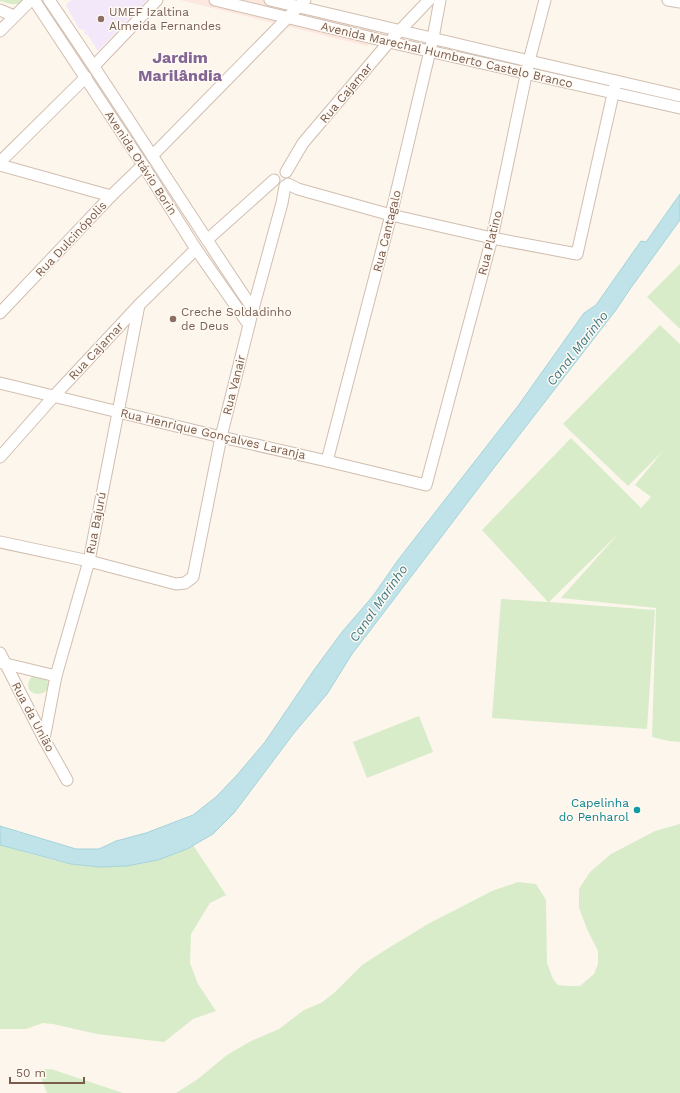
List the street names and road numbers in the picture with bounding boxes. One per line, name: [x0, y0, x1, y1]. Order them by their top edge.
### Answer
street label: Avenida Marechal Humberto Castelo Branco: [320, 19, 574, 91]
street label: Rua Cajamar: [317, 60, 375, 126]
street label: Avenida Otávio Borin: [102, 108, 180, 218]
street label: Rua Cantagalo: [370, 189, 404, 273]
street label: Rua Dulcinópolis: [32, 198, 110, 280]
street label: Rua Platino: [475, 209, 505, 277]
street label: Rua Cajamar: [66, 319, 126, 383]
street label: Rua Vanair: [220, 353, 248, 417]
street label: Rua Henrique Gonçalves Laranja: [119, 406, 307, 462]
street label: Rua Bajurú: [83, 491, 109, 555]
street label: Rua da União: [9, 680, 57, 754]

